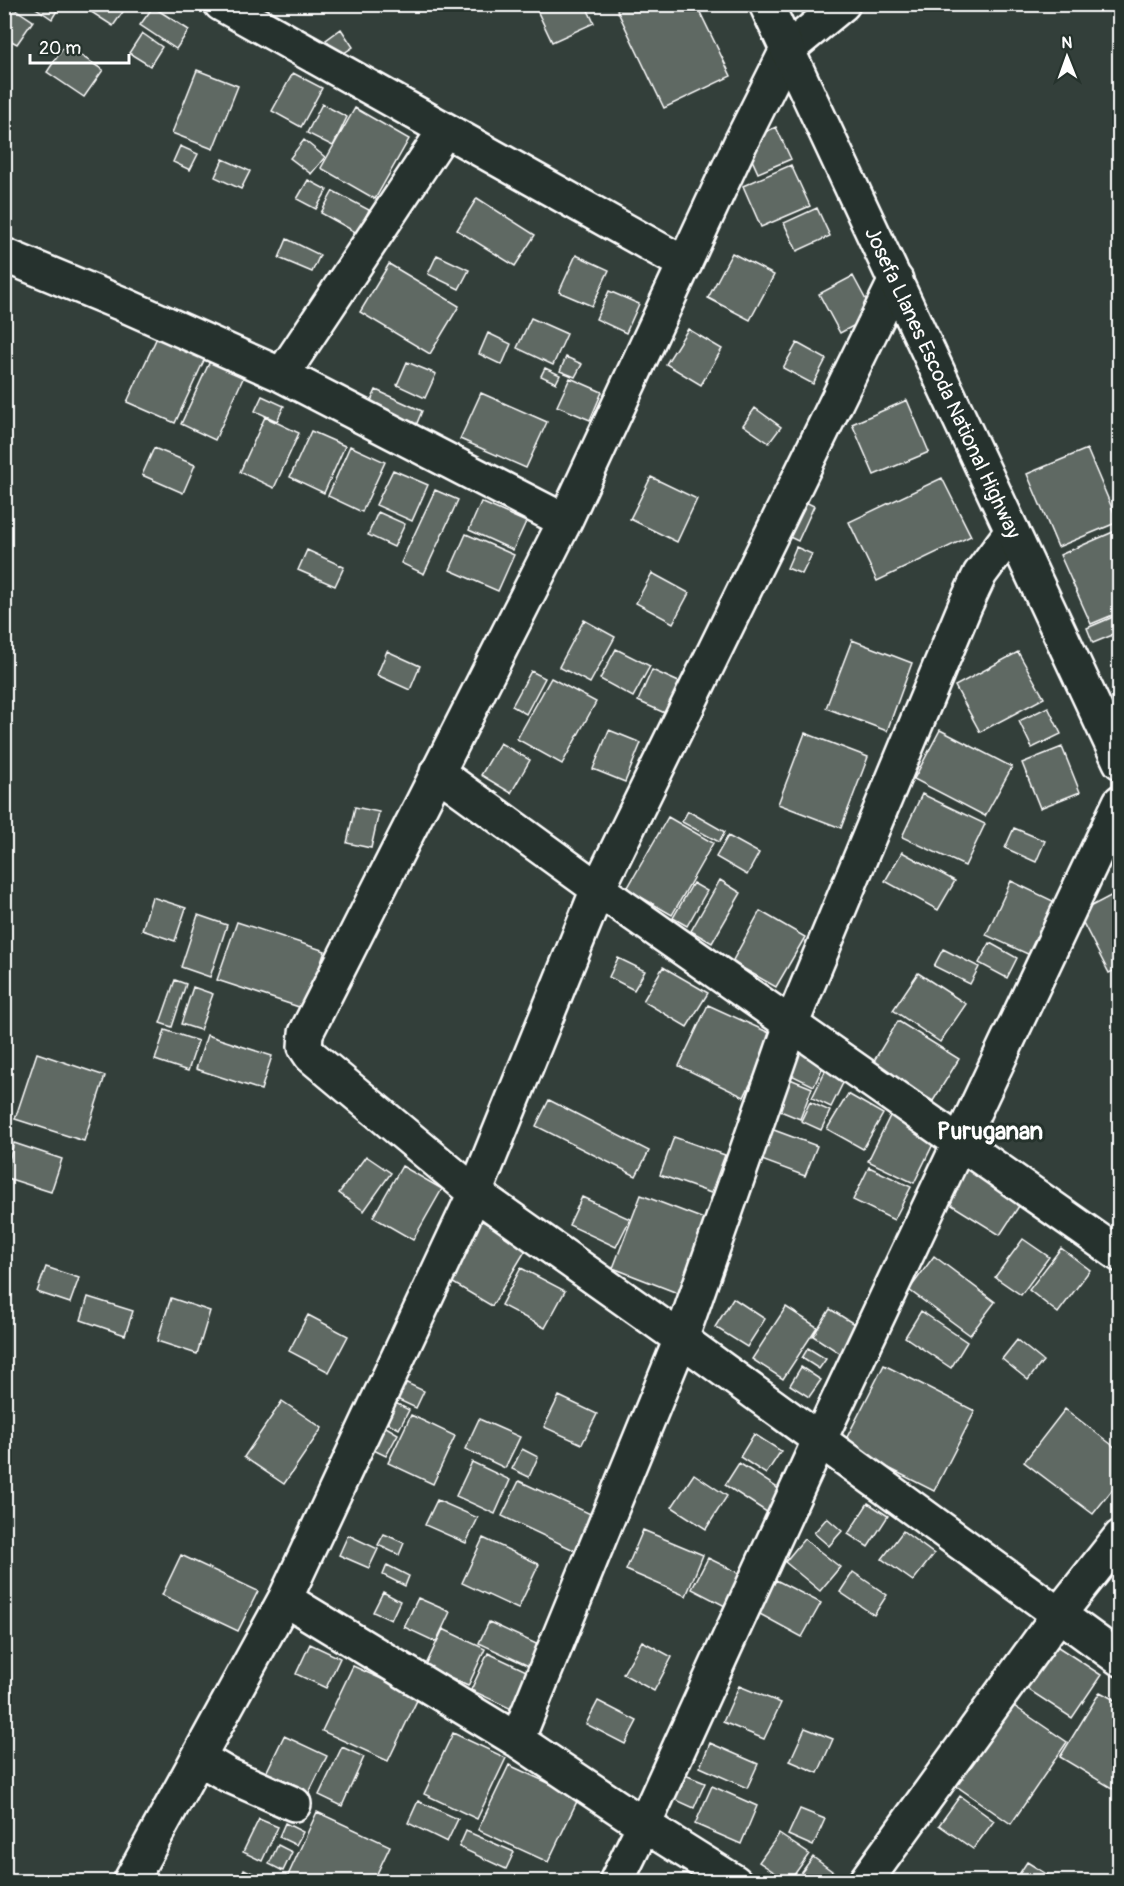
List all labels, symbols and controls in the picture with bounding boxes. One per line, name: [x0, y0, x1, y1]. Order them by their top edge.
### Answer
scale bar: [30, 27, 129, 65]
north arrow: [1037, 27, 1097, 87]
text: N: [1061, 33, 1073, 53]
text: 20 m: [39, 37, 81, 60]
street label: Josefa Llanes Escoda National Highway: [859, 223, 1027, 543]
district label: Puruganan: [937, 1117, 1043, 1146]

